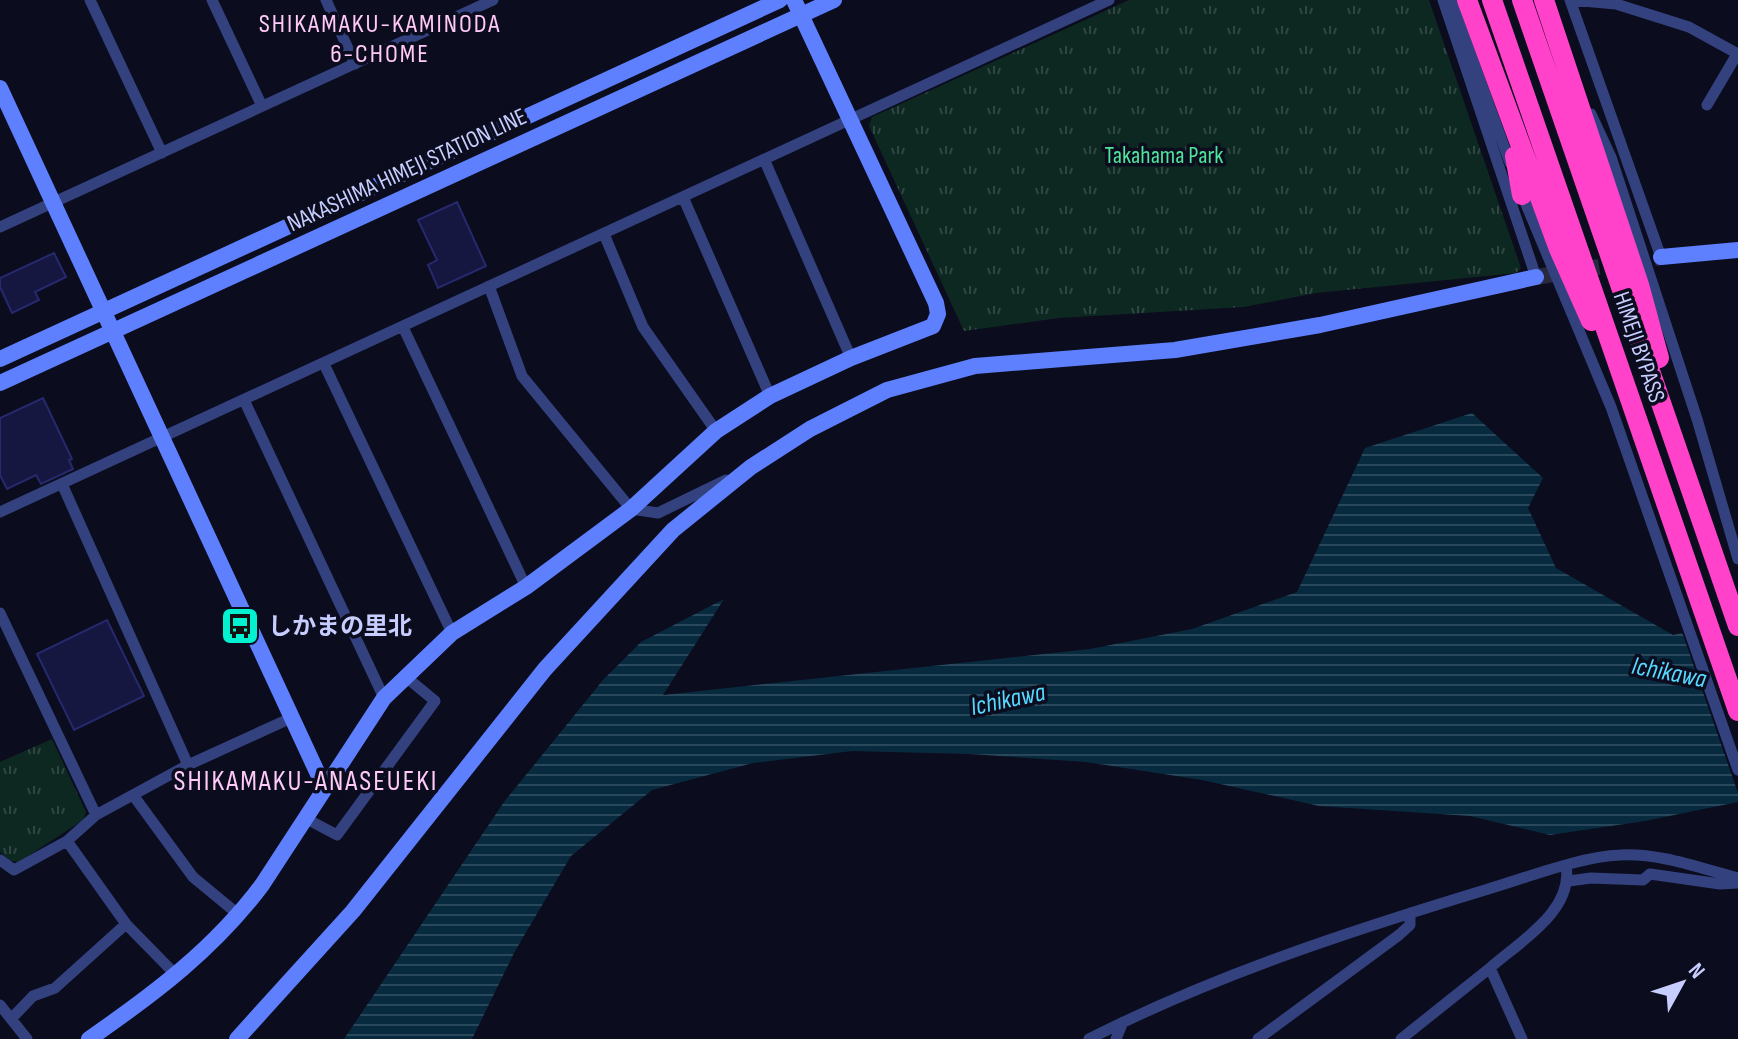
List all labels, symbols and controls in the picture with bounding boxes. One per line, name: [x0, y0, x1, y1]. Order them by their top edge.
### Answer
district label: SHIKAMAKU-KAMINODA 6-CHOME: [259, 9, 501, 70]
street label: NAKASHIMA HIMEJI STATION LINE: [283, 102, 531, 238]
park label: Takahama Park: [1105, 141, 1223, 170]
street label: HIMEJI BYPASS: [1607, 288, 1671, 406]
bus stop icon: しかまの里北: [219, 605, 261, 647]
place label: しかまの里北: [268, 612, 412, 641]
water label: Ichikawa: [1629, 651, 1710, 696]
water label: Ichikawa: [968, 677, 1049, 723]
district label: SHIKAMAKU-ANASEUEKI: [174, 765, 438, 798]
north arrow: [1642, 943, 1722, 1023]
text: N: [1682, 958, 1710, 984]

